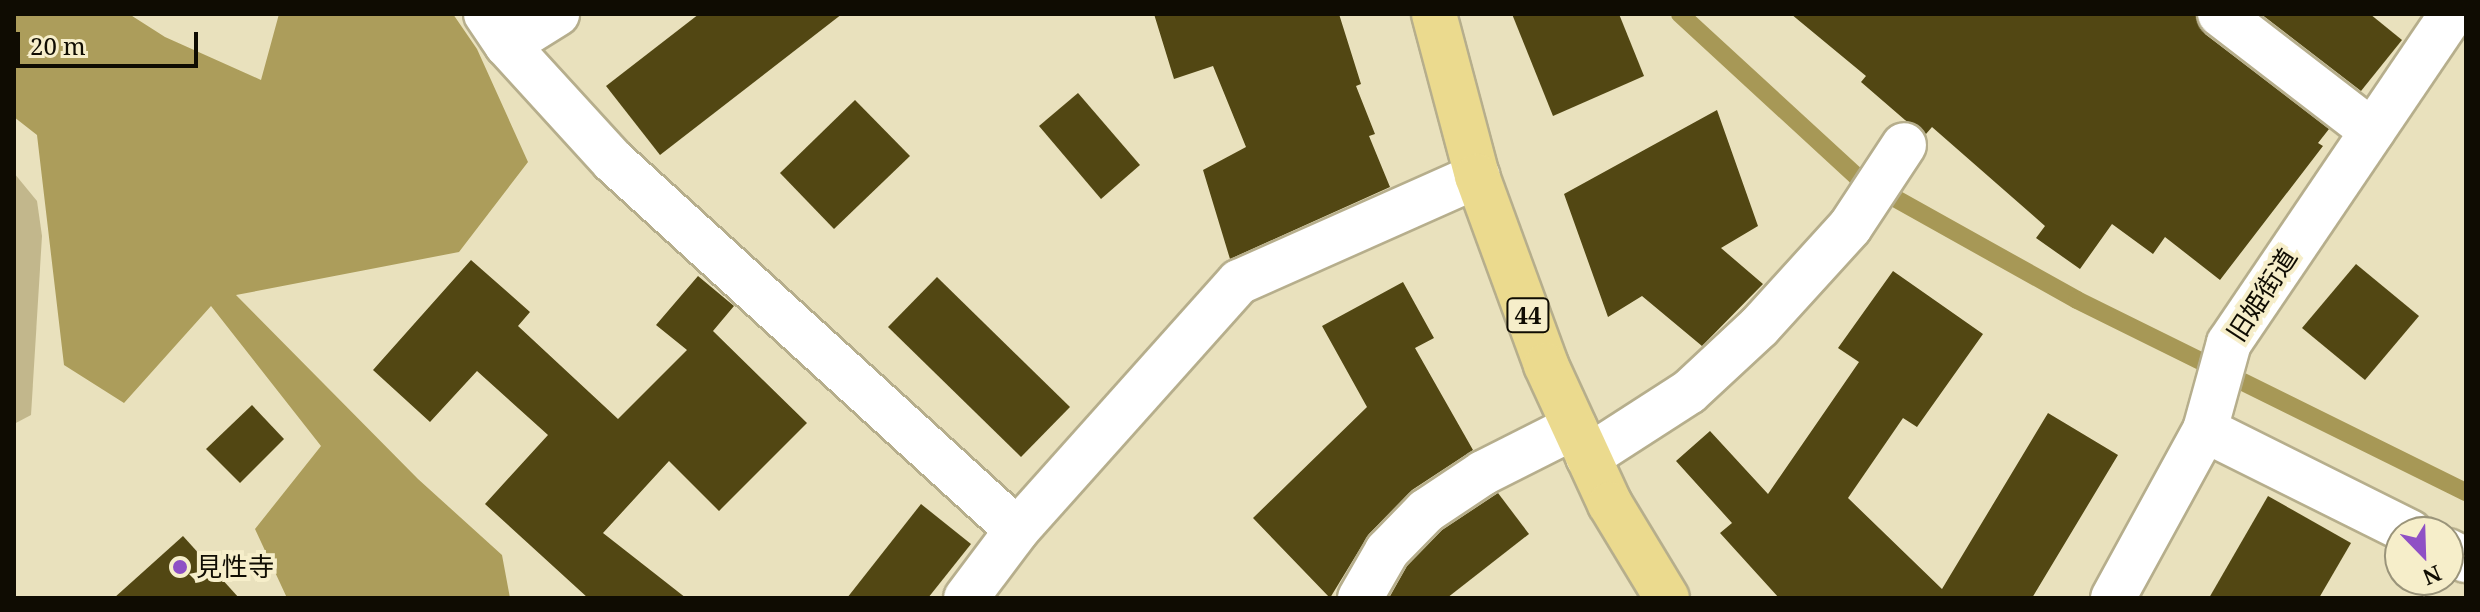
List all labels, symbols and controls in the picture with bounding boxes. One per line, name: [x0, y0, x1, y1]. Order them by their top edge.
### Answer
scale bar: [20, 16, 202, 66]
text: 20 m: [30, 29, 86, 62]
street label: 旧姫街道: [2221, 243, 2303, 347]
road number: 44: [1506, 295, 1550, 335]
north arrow: [2384, 516, 2464, 596]
place label: 見性寺: [196, 551, 274, 583]
marker: 見性寺: [171, 558, 189, 576]
text: N: [2419, 559, 2446, 593]

